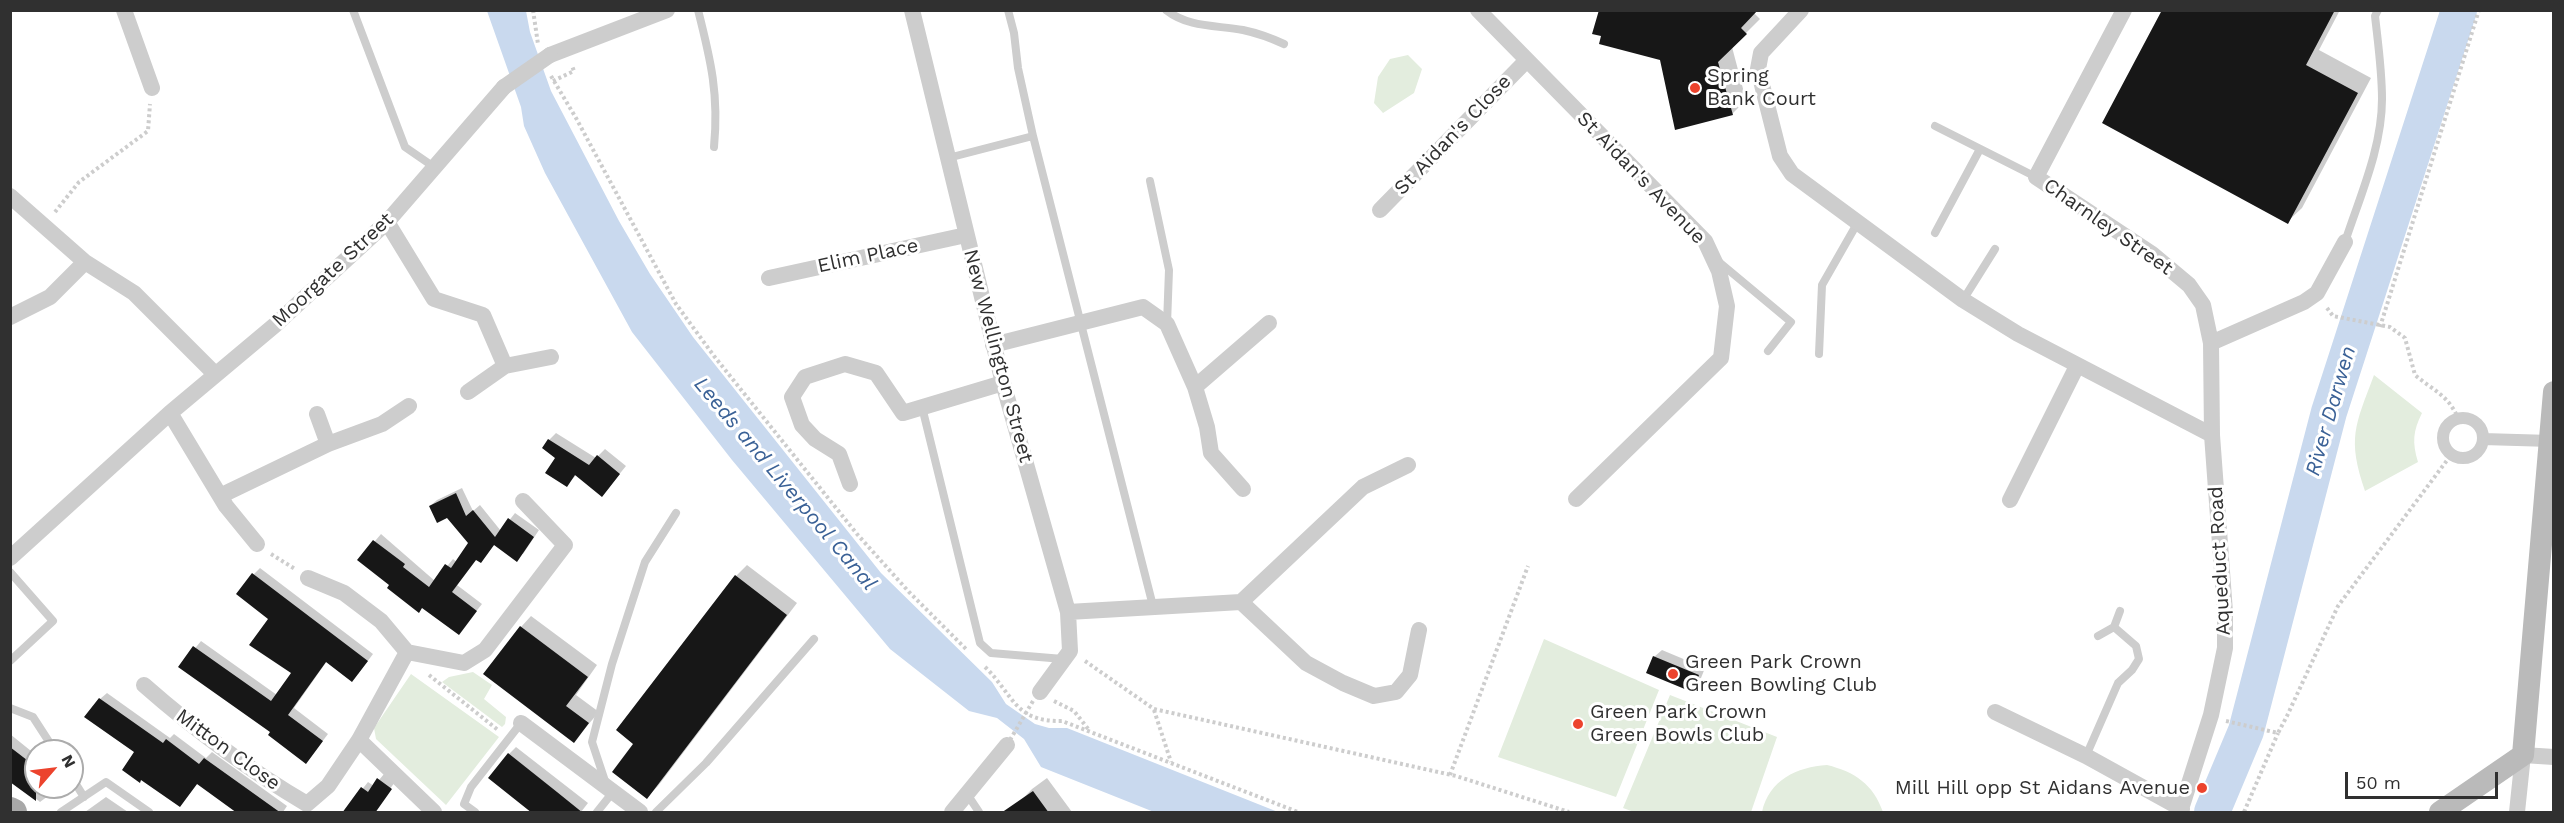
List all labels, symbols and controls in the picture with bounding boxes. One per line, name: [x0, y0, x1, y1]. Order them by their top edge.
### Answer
place label: Spring Bank Court: [1707, 64, 1816, 111]
street label: St Aidan's Close: [1389, 70, 1517, 200]
marker: Spring Bank Court: [1688, 81, 1702, 95]
street label: St Aidan's Avenue: [1572, 107, 1710, 249]
street label: Charnley Street: [2039, 173, 2177, 281]
street label: Moorgate Street: [267, 208, 399, 332]
street label: Elim Place: [815, 234, 921, 278]
street label: New Wellington Street: [958, 247, 1038, 465]
water label: River Darwen: [2300, 343, 2362, 479]
water label: Leeds and Liverpool Canal: [688, 372, 882, 596]
street label: Aqueduct Road: [2204, 486, 2236, 636]
place label: Green Park Crown Green Bowling Club: [1685, 650, 1877, 697]
marker: Green Park Crown Green Bowling Club: [1666, 667, 1680, 681]
place label: Green Park Crown Green Bowls Club: [1590, 700, 1767, 747]
street label: Mitton Close: [171, 704, 285, 796]
marker: Green Park Crown Green Bowls Club: [1571, 717, 1585, 731]
north arrow: [24, 739, 84, 799]
text: N: [57, 752, 80, 771]
scale bar: [2348, 760, 2501, 798]
text: 50 m: [2356, 772, 2401, 793]
place label: Mill Hill opp St Aidans Avenue: [1895, 776, 2190, 800]
marker: Mill Hill opp St Aidans Avenue: [2195, 781, 2209, 795]

